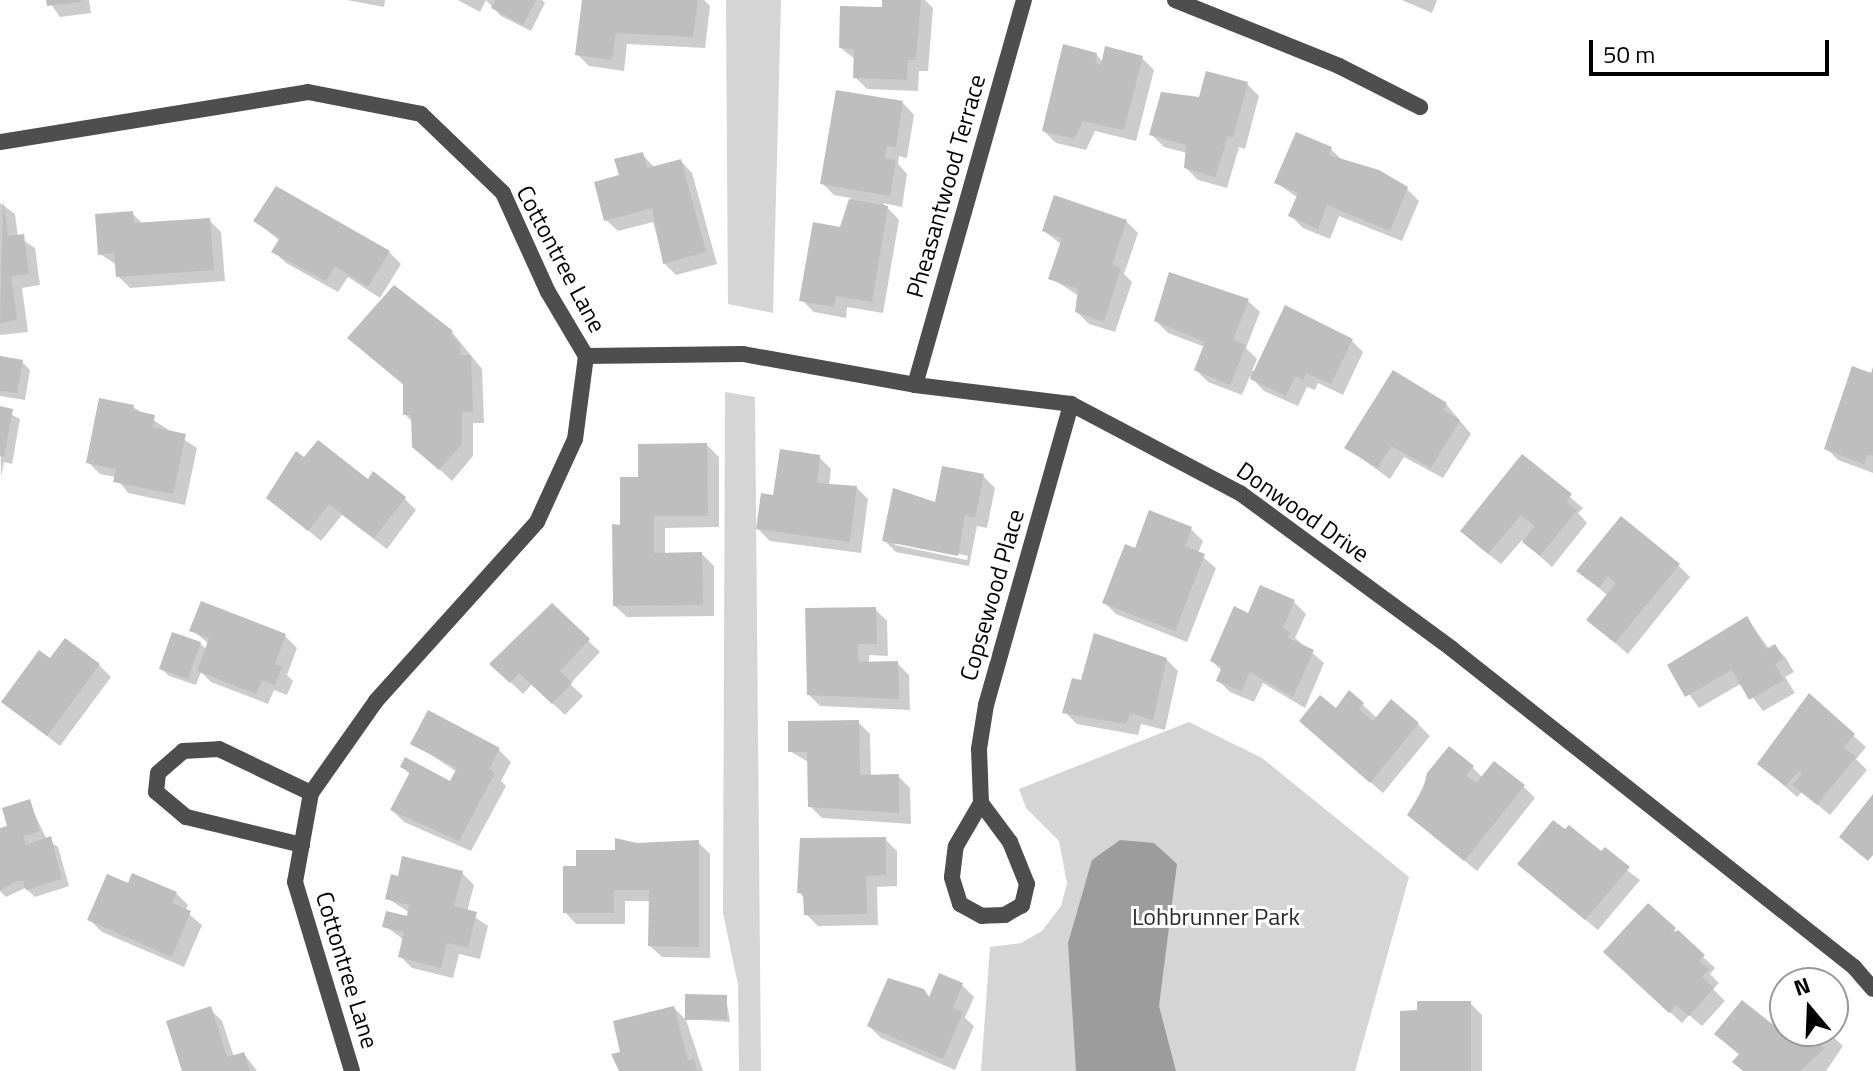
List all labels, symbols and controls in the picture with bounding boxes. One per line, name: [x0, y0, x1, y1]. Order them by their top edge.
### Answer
scale bar: [1593, 24, 1833, 74]
text: 50 m: [1603, 36, 1655, 72]
street label: Pheasantwood Terrace: [900, 71, 992, 301]
street label: Cottontree Lane: [510, 181, 612, 337]
street label: Donwood Drive: [1231, 456, 1375, 568]
street label: Copsewood Place: [954, 506, 1030, 684]
street label: Cottontree Lane: [310, 888, 384, 1052]
park label: Lohbrunner Park: [1132, 903, 1300, 931]
north arrow: [1769, 967, 1849, 1047]
text: N: [1789, 968, 1815, 1005]

